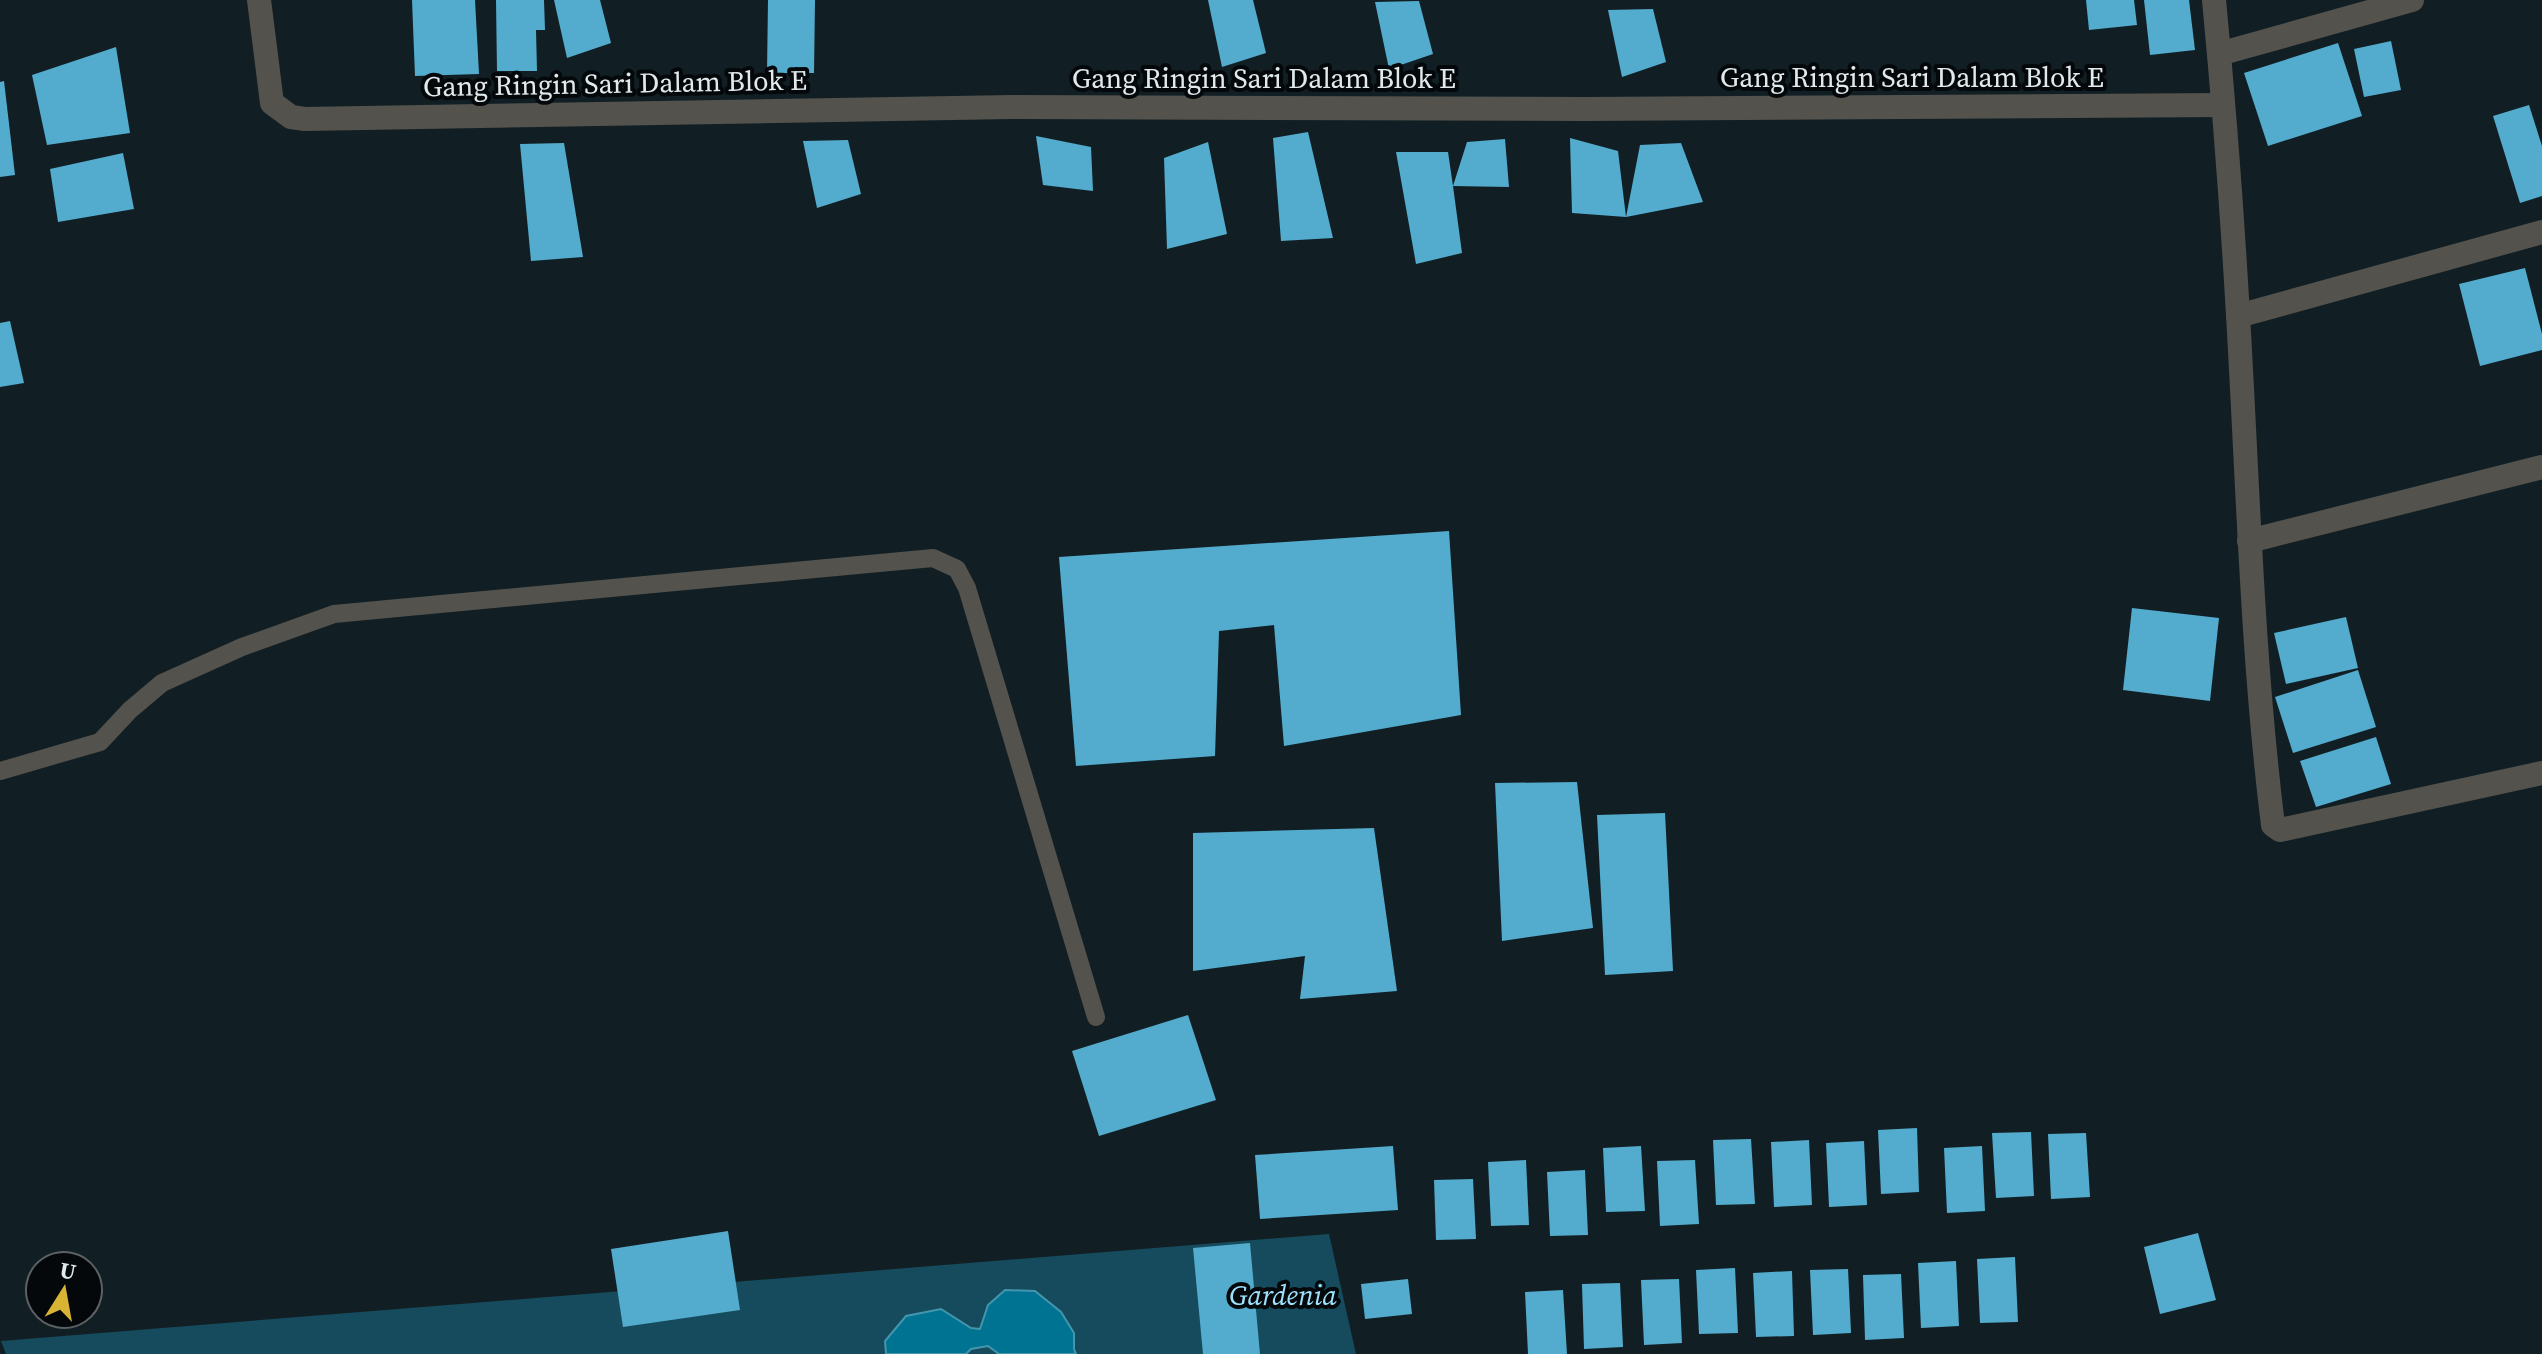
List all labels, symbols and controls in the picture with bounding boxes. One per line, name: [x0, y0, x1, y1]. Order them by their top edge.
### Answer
street label: Gang Ringin Sari Dalam Blok E: [1720, 58, 2104, 96]
street label: Gang Ringin Sari Dalam Blok E: [1072, 59, 1456, 97]
street label: Gang Ringin Sari Dalam Blok E: [423, 61, 807, 105]
north arrow: [24, 1250, 104, 1330]
text: U: [57, 1254, 79, 1287]
park label: Gardenia: [1229, 1276, 1337, 1314]

